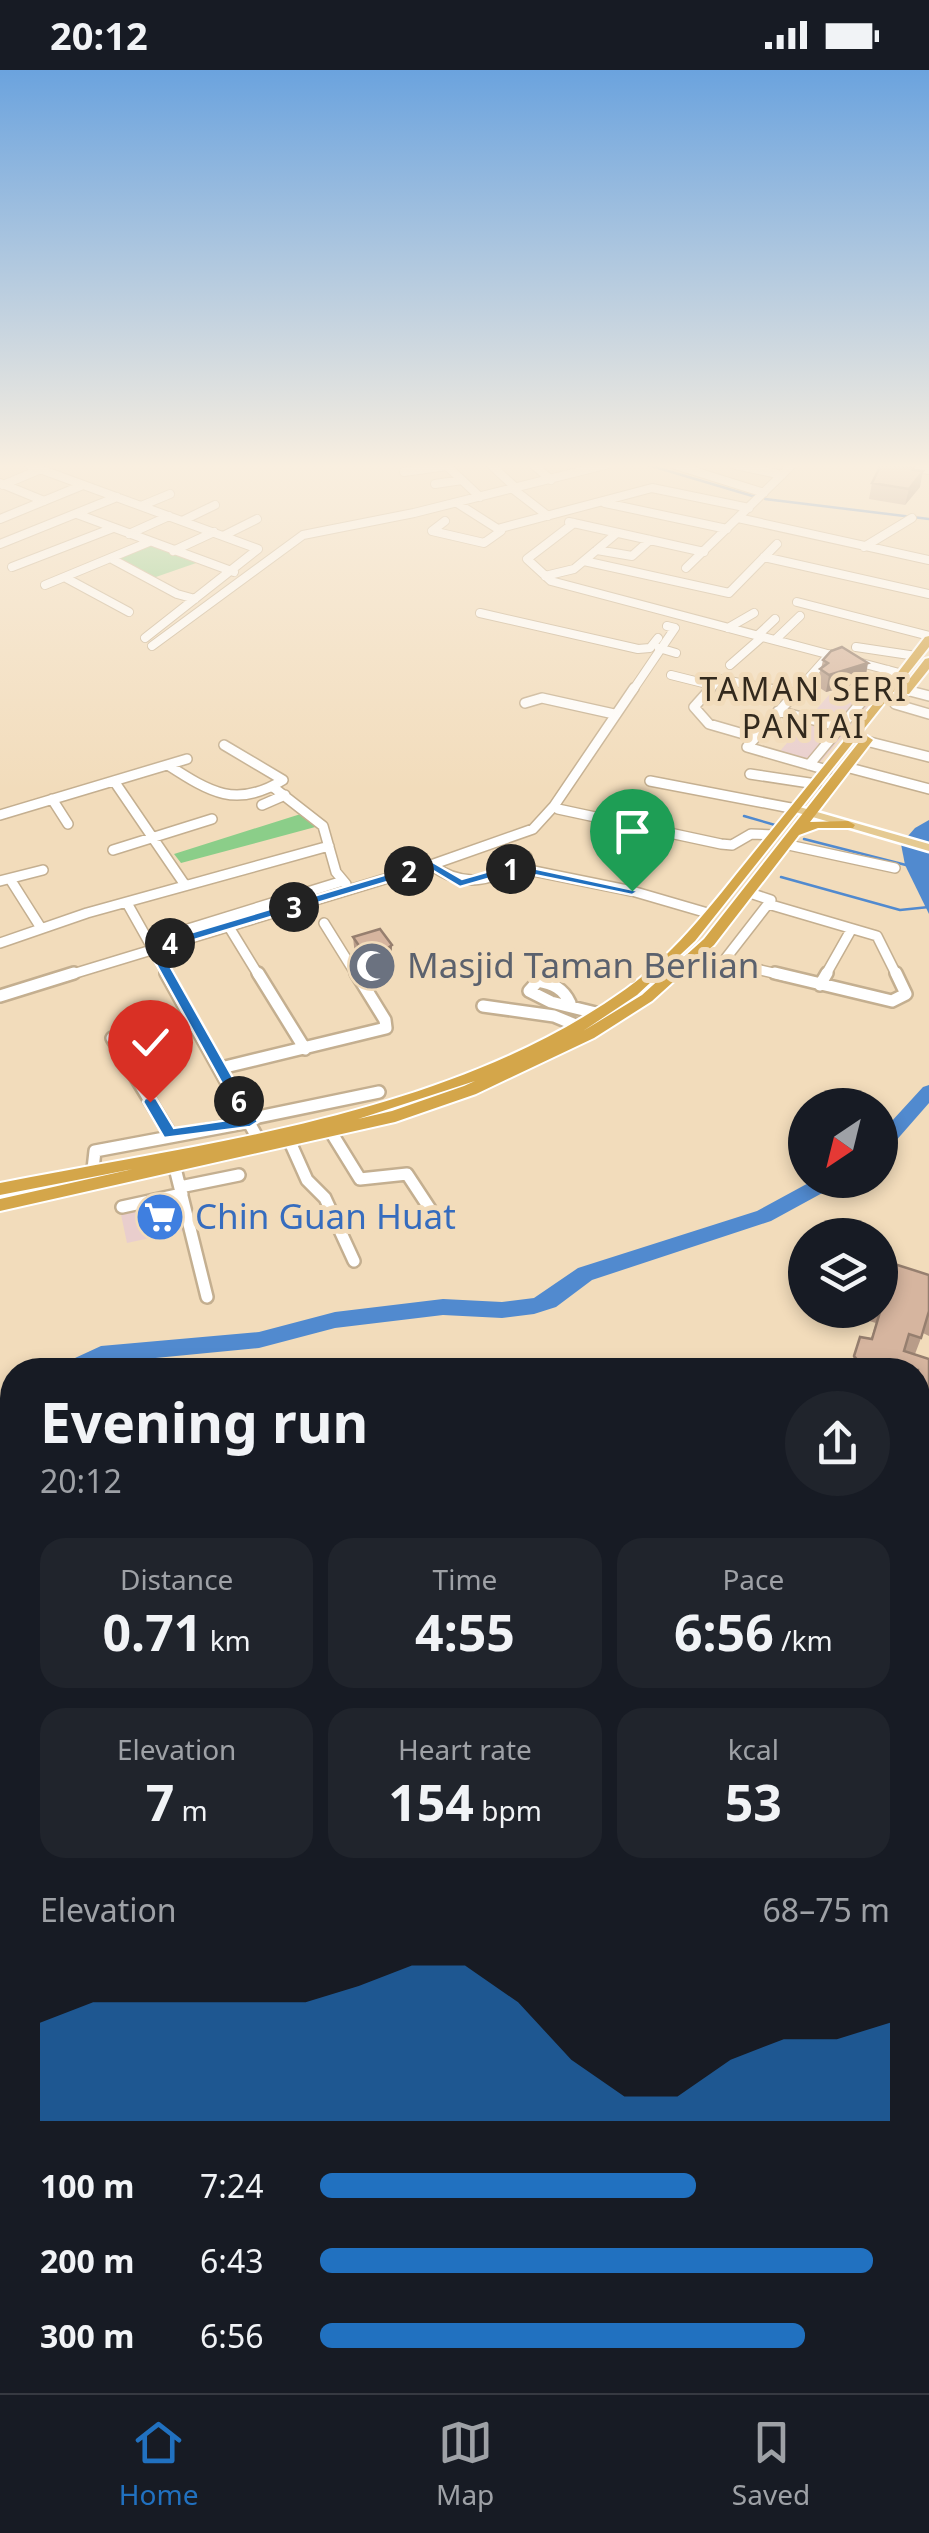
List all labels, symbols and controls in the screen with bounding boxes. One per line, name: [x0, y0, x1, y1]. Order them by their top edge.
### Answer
text: 20:12: [50, 9, 148, 61]
district label: TAMAN SERI PANTAI: [699, 667, 909, 747]
pin: [590, 789, 675, 892]
icon: arrive: [605, 804, 660, 859]
pin: 1: [486, 844, 536, 894]
pin: 2: [384, 846, 434, 896]
text: 1: [503, 850, 519, 888]
text: 2: [401, 852, 417, 890]
pin: 3: [269, 882, 319, 932]
text: 3: [286, 888, 302, 926]
pin: 4: [145, 918, 195, 968]
text: 4: [162, 924, 178, 962]
mosque icon: Masjid Taman Berlian: [346, 940, 398, 992]
place label: Masjid Taman Berlian: [407, 941, 760, 988]
pin: [108, 1000, 193, 1103]
icon: check: [123, 1015, 178, 1070]
pin: 6: [214, 1076, 264, 1126]
text: 6: [231, 1082, 247, 1120]
north arrow: [788, 1088, 898, 1198]
map controls: [788, 1088, 898, 1328]
supermarket icon: Chin Guan Huat: [134, 1191, 186, 1243]
place label: Chin Guan Huat: [195, 1192, 456, 1239]
button: layers: [788, 1218, 898, 1328]
text: Evening run: [40, 1384, 368, 1459]
button: share: [785, 1391, 890, 1496]
text: 20:12: [40, 1459, 122, 1502]
text: Distance: [120, 1560, 233, 1598]
text: Time: [433, 1560, 497, 1598]
text: Pace: [722, 1560, 784, 1598]
text: 0.71: [103, 1598, 202, 1666]
text: 4:55: [415, 1598, 515, 1666]
text: 6:56: [674, 1598, 774, 1666]
text: km: [202, 1621, 251, 1659]
text: /km: [774, 1621, 833, 1659]
text: Elevation: [117, 1730, 236, 1768]
text: Heart rate: [398, 1730, 532, 1768]
text: kcal: [728, 1730, 779, 1768]
text: 7: [146, 1768, 174, 1836]
text: 154: [388, 1768, 474, 1836]
text: 53: [725, 1768, 782, 1836]
text: m: [174, 1791, 208, 1829]
text: bpm: [474, 1791, 542, 1829]
text: Elevation: [40, 1888, 177, 1931]
text: 68–75 m: [763, 1888, 890, 1931]
text: 100 m: [40, 2164, 134, 2207]
text: 7:24: [200, 2164, 264, 2207]
text: 200 m: [40, 2239, 134, 2282]
text: 6:43: [200, 2239, 264, 2282]
text: 300 m: [40, 2314, 134, 2357]
text: 6:56: [200, 2314, 264, 2357]
tab: Home: [119, 2415, 198, 2513]
tab: Map: [436, 2415, 494, 2513]
tab: Saved: [732, 2415, 810, 2513]

